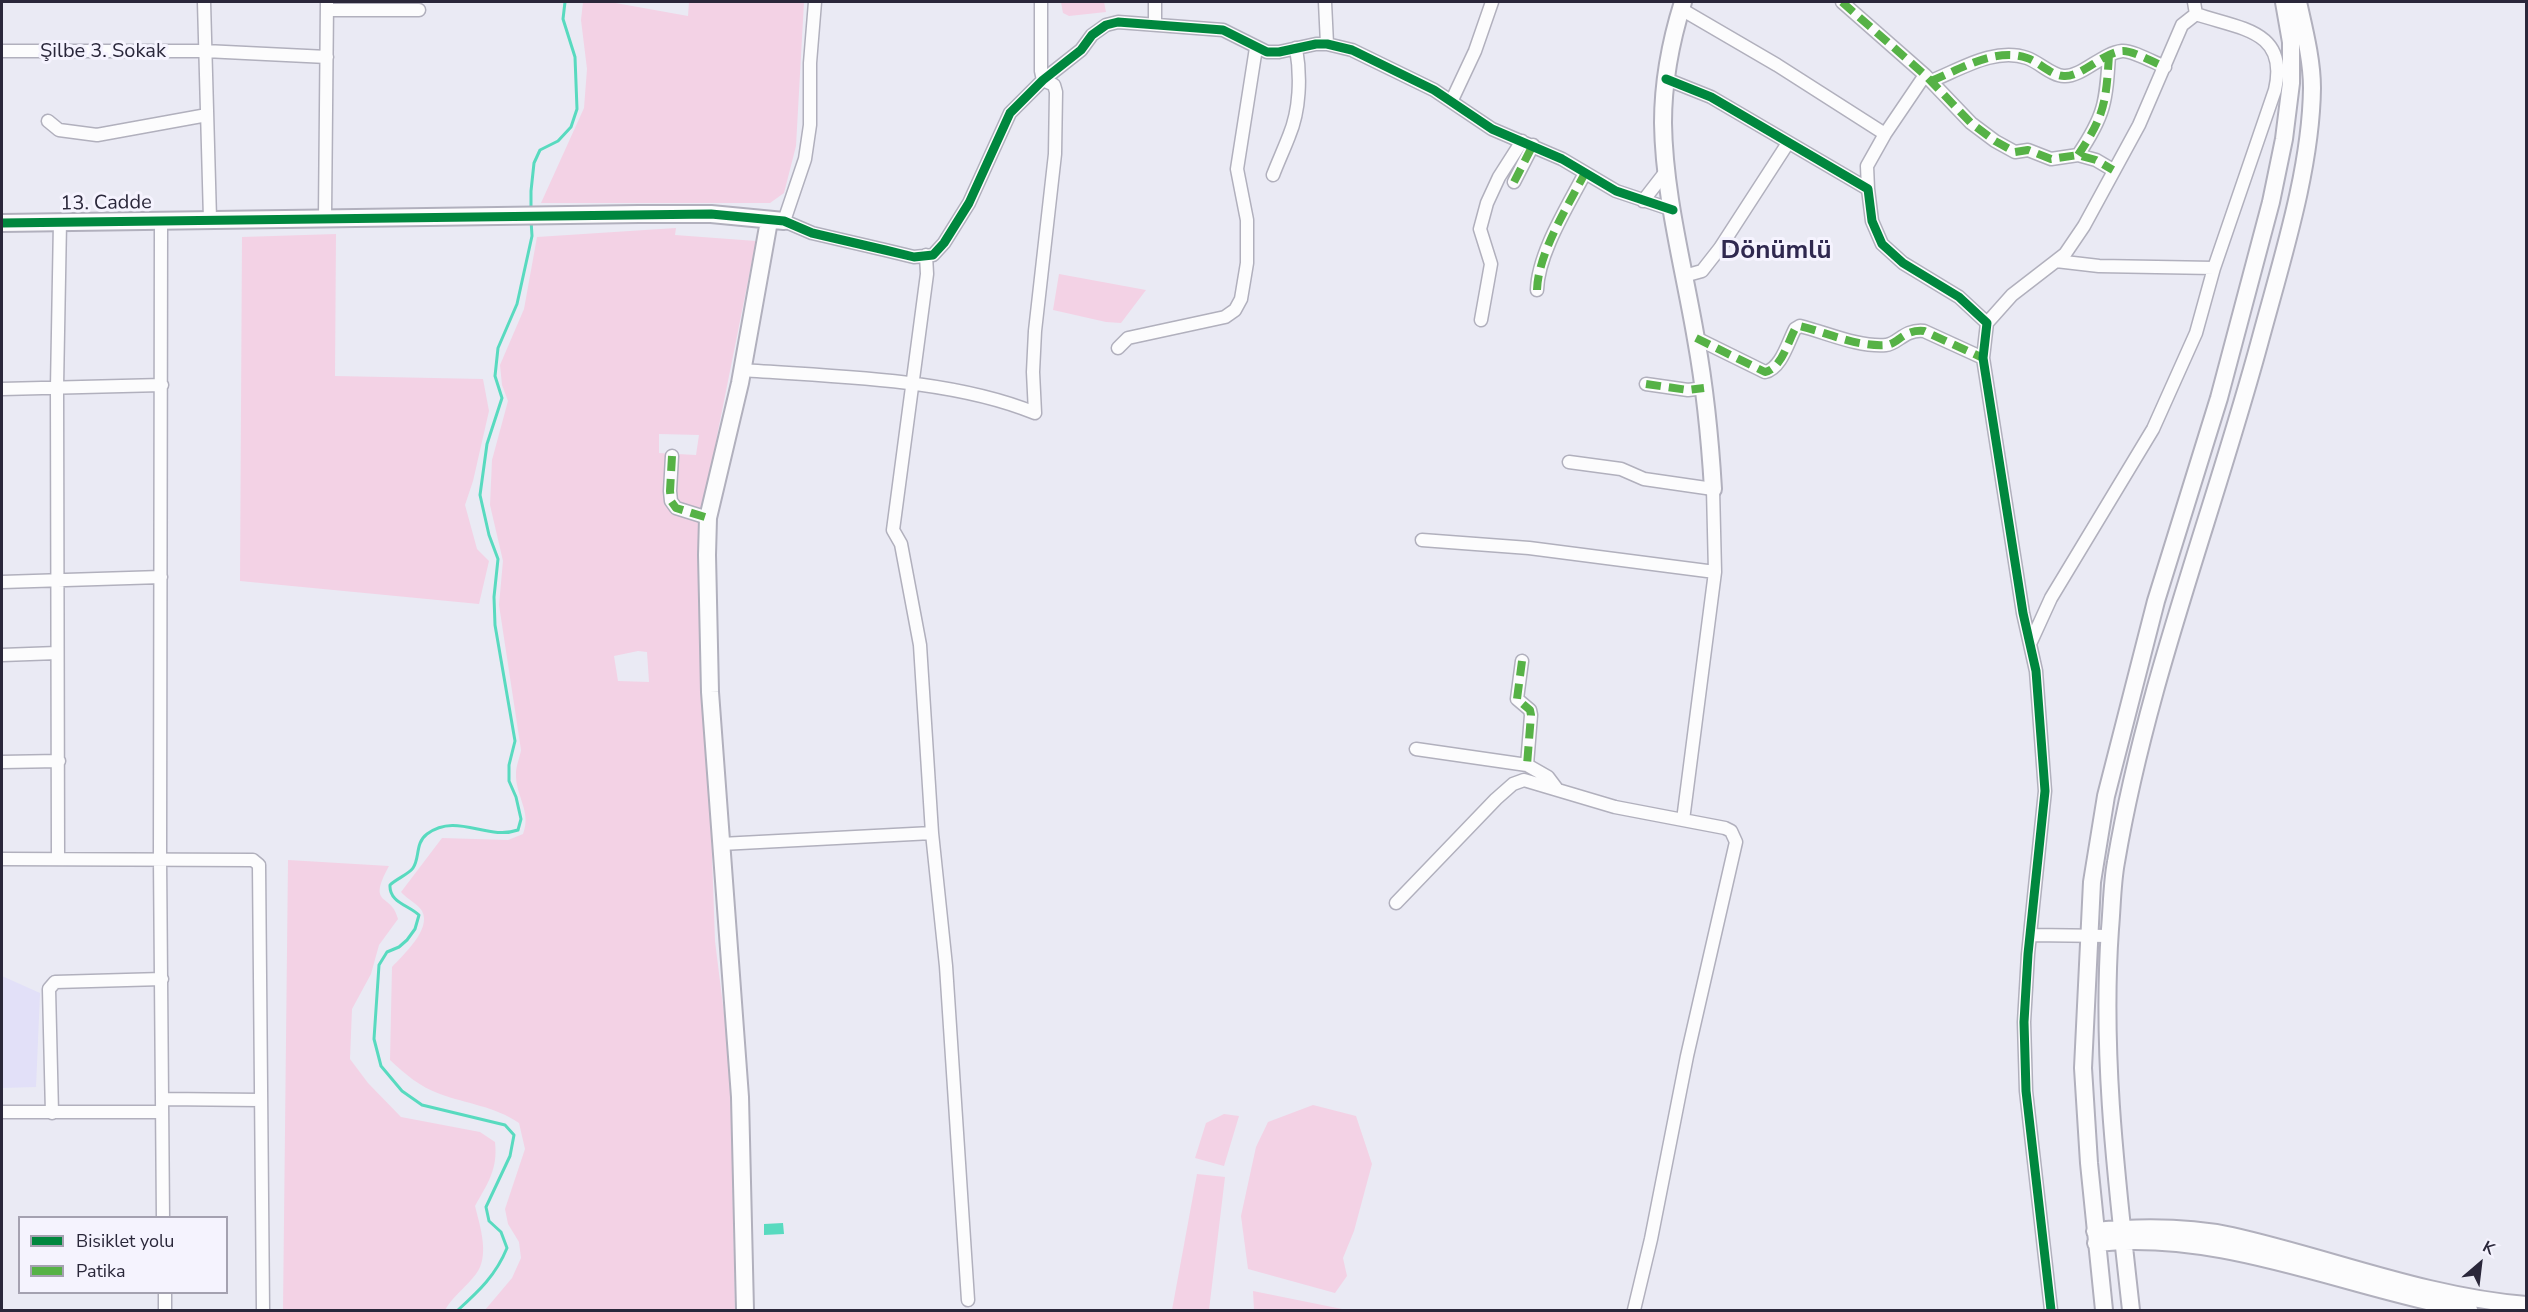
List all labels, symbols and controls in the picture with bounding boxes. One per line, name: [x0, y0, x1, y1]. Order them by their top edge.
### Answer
street label: Şilbe 3. Sokak: [40, 40, 166, 64]
street label: 13. Cadde: [60, 191, 152, 217]
district label: Dönümlü: [1720, 236, 1832, 268]
legend: [18, 1216, 228, 1294]
text: Bisiklet yolu: [76, 1229, 174, 1253]
north arrow: [2450, 1234, 2510, 1294]
text: K: [2479, 1236, 2498, 1260]
text: Patika: [76, 1259, 125, 1283]

